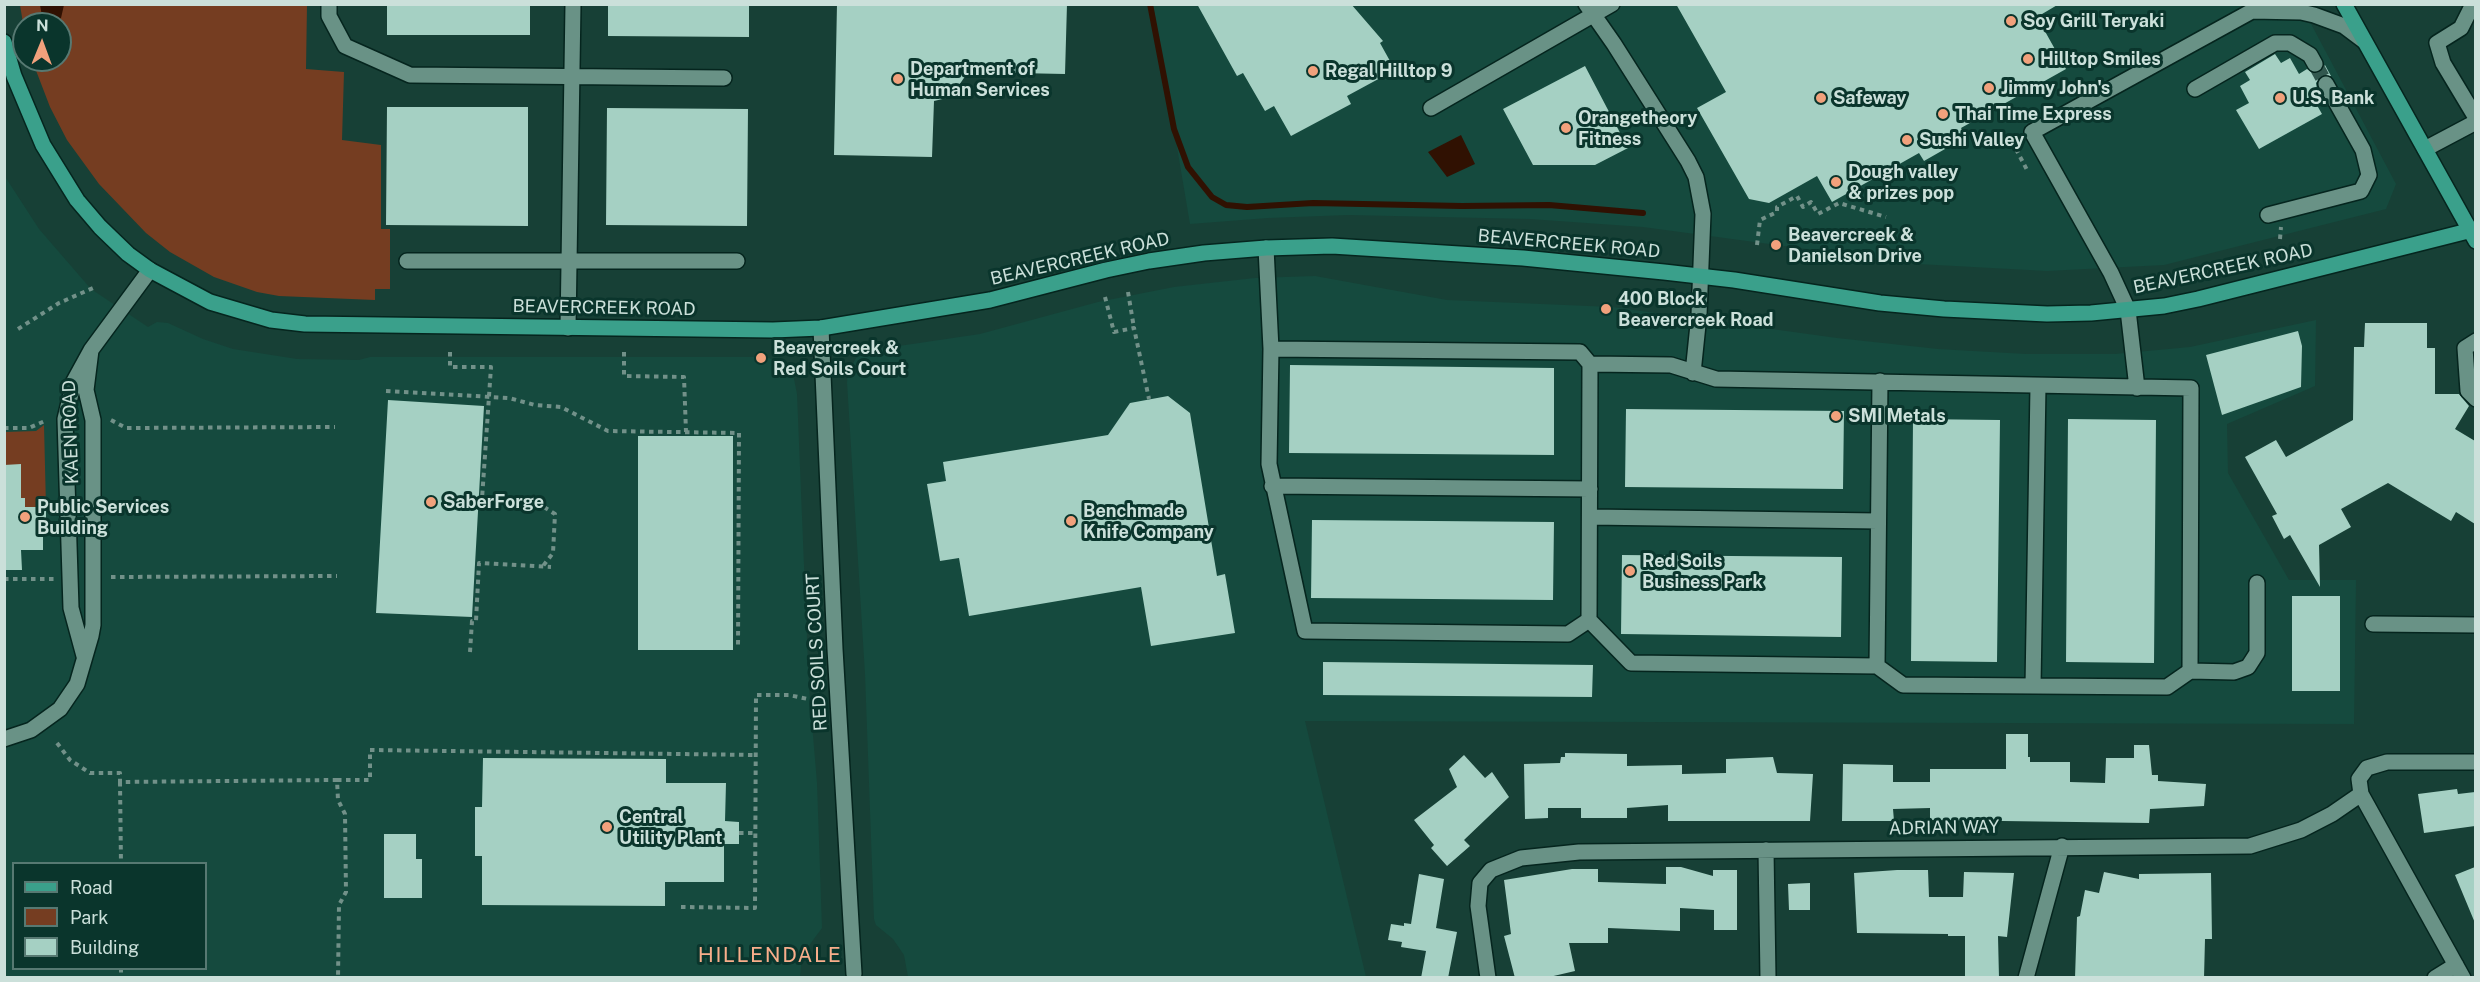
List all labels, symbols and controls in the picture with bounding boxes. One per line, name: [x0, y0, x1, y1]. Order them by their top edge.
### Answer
place label: Soy Grill Teryaki: [2023, 10, 2164, 32]
north arrow: [12, 12, 72, 72]
marker: Soy Grill Teryaki: [2004, 14, 2018, 28]
text: N: [36, 16, 49, 35]
place label: Hilltop Smiles: [2040, 48, 2161, 70]
marker: Hilltop Smiles: [2021, 52, 2035, 66]
place label: Department of Human Services: [910, 58, 1050, 100]
place label: Regal Hilltop 9: [1325, 60, 1453, 82]
marker: Regal Hilltop 9: [1306, 64, 1320, 78]
marker: Department of Human Services: [891, 72, 905, 86]
place label: Jimmy John's: [2001, 77, 2110, 99]
marker: Jimmy John's: [1982, 81, 1996, 95]
place label: Safeway: [1833, 87, 1906, 109]
place label: U.S. Bank: [2292, 87, 2375, 109]
marker: Safeway: [1814, 91, 1828, 105]
marker: U.S. Bank: [2273, 91, 2287, 105]
place label: Thai Time Express: [1955, 103, 2112, 125]
place label: Orangetheory Fitness: [1578, 107, 1697, 150]
marker: Thai Time Express: [1936, 107, 1950, 121]
marker: Orangetheory Fitness: [1559, 121, 1573, 135]
place label: Sushi Valley: [1919, 129, 2024, 151]
marker: Sushi Valley: [1900, 133, 1914, 147]
place label: Dough valley & prizes pop: [1848, 161, 1958, 204]
marker: Dough valley & prizes pop: [1829, 175, 1843, 189]
place label: Beavercreek & Danielson Drive: [1788, 224, 1922, 266]
street label: BEAVERCREEK ROAD: [1477, 225, 1661, 263]
street label: BEAVERCREEK ROAD: [988, 228, 1172, 290]
marker: Beavercreek & Danielson Drive: [1769, 238, 1783, 252]
street label: BEAVERCREEK ROAD: [2131, 239, 2315, 299]
place label: 400 Block Beavercreek Road: [1618, 288, 1774, 330]
street label: BEAVERCREEK ROAD: [512, 296, 696, 320]
marker: 400 Block Beavercreek Road: [1599, 302, 1613, 316]
place label: Beavercreek & Red Soils Court: [773, 337, 906, 380]
marker: Beavercreek & Red Soils Court: [754, 351, 768, 365]
street label: KAEN ROAD: [58, 379, 84, 485]
place label: SMI Metals: [1848, 405, 1946, 427]
marker: SMI Metals: [1829, 409, 1843, 423]
place label: SaberForge: [443, 491, 544, 513]
marker: SaberForge: [424, 495, 438, 509]
place label: Public Services Building: [37, 496, 169, 538]
place label: Benchmade Knife Company: [1083, 500, 1214, 542]
marker: Public Services Building: [18, 510, 32, 524]
marker: Benchmade Knife Company: [1064, 514, 1078, 528]
place label: Red Soils Business Park: [1642, 550, 1763, 592]
marker: Red Soils Business Park: [1623, 564, 1637, 578]
street label: RED SOILS COURT: [802, 572, 832, 732]
place label: Central Utility Plant: [619, 806, 722, 848]
street label: ADRIAN WAY: [1888, 816, 2000, 840]
marker: Central Utility Plant: [600, 820, 614, 834]
legend: [12, 862, 207, 970]
text: Road: [70, 877, 113, 898]
text: Park: [70, 907, 108, 928]
text: Building: [70, 937, 139, 958]
district label: HILLENDALE: [698, 943, 842, 969]

